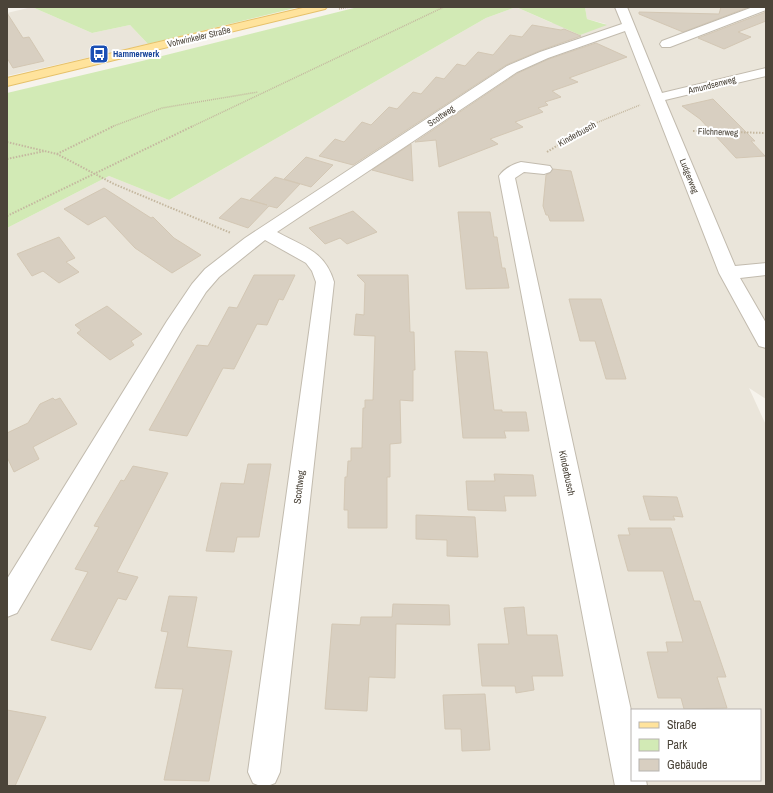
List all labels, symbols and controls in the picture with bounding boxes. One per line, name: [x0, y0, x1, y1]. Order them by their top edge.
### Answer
street label: Vohwinkeler Straße: [166, 24, 232, 50]
bus stop icon: Hammerwerk: [88, 43, 110, 65]
place label: Hammerwerk: [113, 48, 160, 60]
street label: Amundsenweg: [686, 73, 738, 97]
street label: Scottweg: [425, 102, 458, 129]
street label: Kinderbusch: [556, 119, 598, 149]
street label: Filchnerweg: [698, 125, 739, 139]
street label: Ludgerweg: [677, 157, 702, 196]
street label: Kinderbusch: [556, 449, 578, 497]
street label: Scottweg: [290, 469, 308, 505]
legend: [631, 709, 761, 781]
text: Straße: [667, 717, 697, 733]
text: Park: [667, 737, 687, 753]
text: Gebäude: [667, 757, 708, 773]

